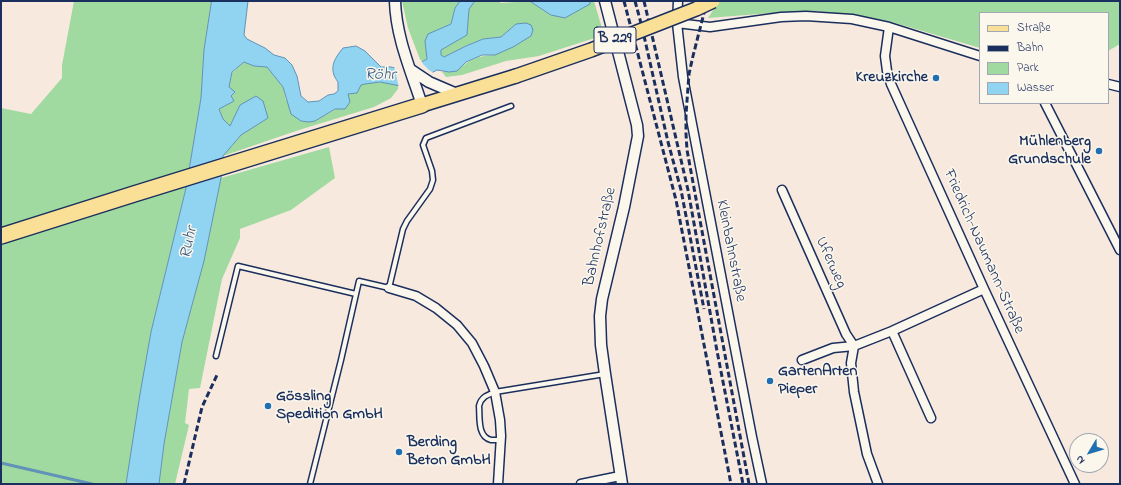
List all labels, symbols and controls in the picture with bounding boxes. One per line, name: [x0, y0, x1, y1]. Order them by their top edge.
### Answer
legend: [979, 12, 1109, 104]
text: Straße: [1017, 19, 1051, 37]
road number: B 229: [594, 27, 636, 53]
text: Bahn: [1017, 39, 1043, 57]
text: Park: [1017, 59, 1039, 77]
water label: Röhr: [364, 66, 396, 86]
place label: Kreuzkirche: [856, 68, 928, 88]
marker: Kreuzkirche: [931, 73, 941, 83]
text: Wasser: [1017, 79, 1054, 97]
place label: Mühlenberg Grundschule: [1008, 132, 1091, 170]
marker: Mühlenberg Grundschule: [1094, 146, 1104, 156]
street label: Friedrich-Naumann-Straße: [938, 167, 1028, 337]
street label: Bahnhofstraße: [580, 186, 622, 288]
street label: Kleinbahnstraße: [711, 198, 749, 304]
water label: Ruhr: [177, 225, 203, 261]
street label: Uferweg: [810, 234, 850, 292]
place label: GartenArten Pieper: [778, 362, 857, 400]
marker: GartenArten Pieper: [765, 376, 775, 386]
place label: Gössling Spedition GmbH: [276, 387, 383, 425]
marker: Gössling Spedition GmbH: [263, 401, 273, 411]
place label: Berding Beton GmbH: [407, 433, 491, 471]
north arrow: [1069, 433, 1109, 473]
marker: Berding Beton GmbH: [394, 447, 404, 457]
text: N: [1072, 452, 1089, 468]

